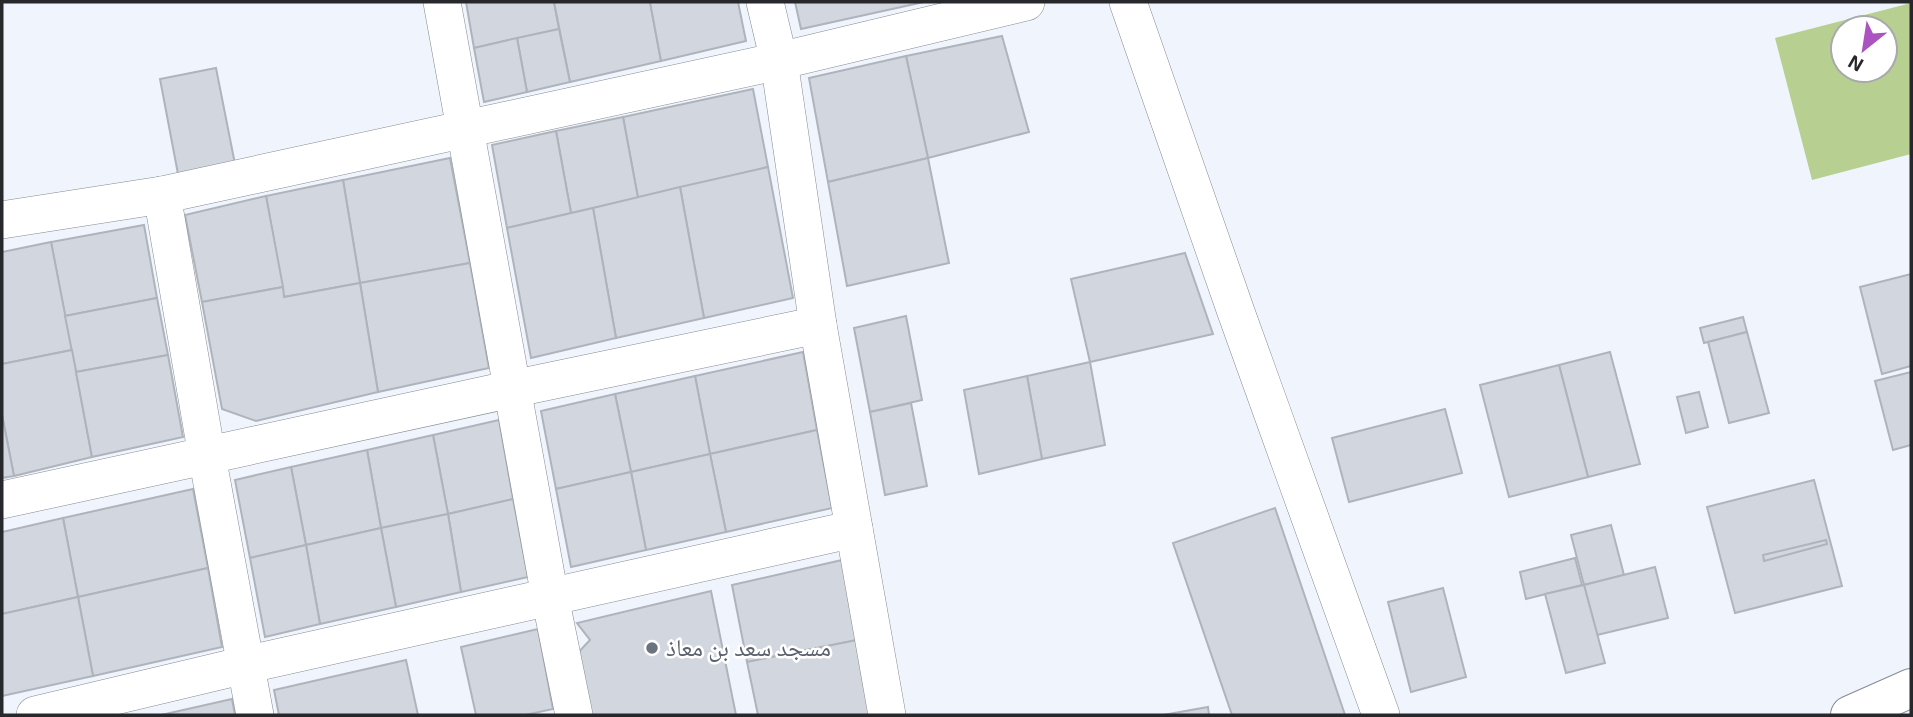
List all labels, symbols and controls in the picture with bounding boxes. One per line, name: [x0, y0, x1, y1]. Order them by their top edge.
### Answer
north arrow: [1829, 14, 1899, 84]
text: N: [1844, 51, 1867, 78]
place label: مسجد سعد بن معاذ: [666, 632, 831, 662]
marker: مسجد سعد بن معاذ: [644, 640, 660, 656]

